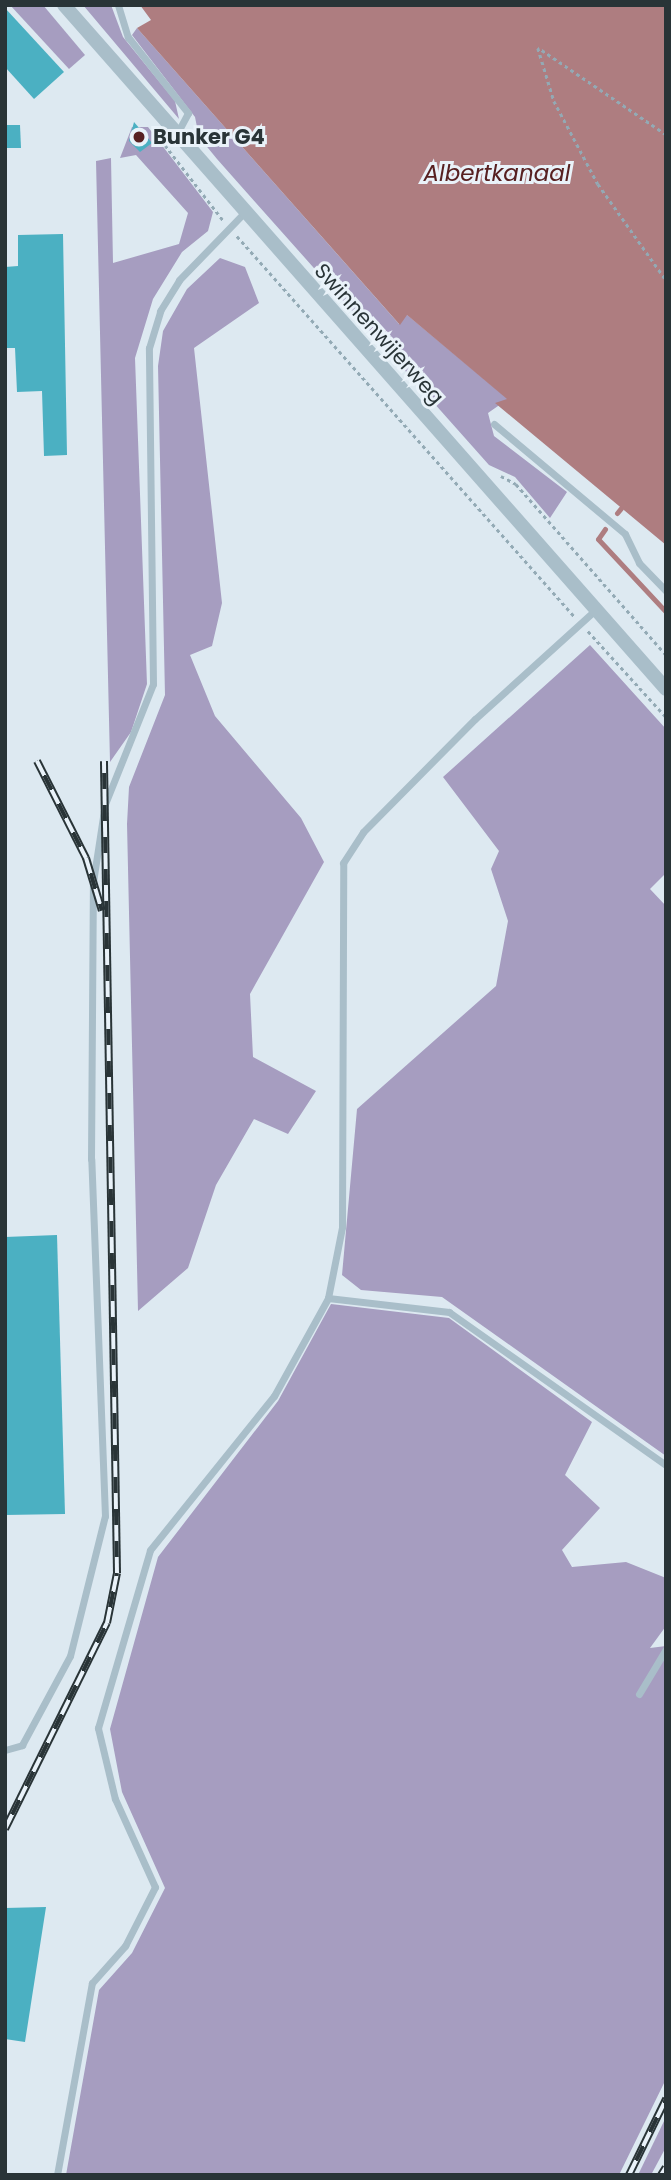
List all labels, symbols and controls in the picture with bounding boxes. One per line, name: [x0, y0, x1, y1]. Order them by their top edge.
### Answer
place label: Bunker G4: [153, 124, 265, 150]
marker: Bunker G4: [131, 129, 147, 145]
water label: Albertkanaal: [424, 159, 570, 187]
street label: Swinnenwijerweg: [309, 258, 449, 410]

